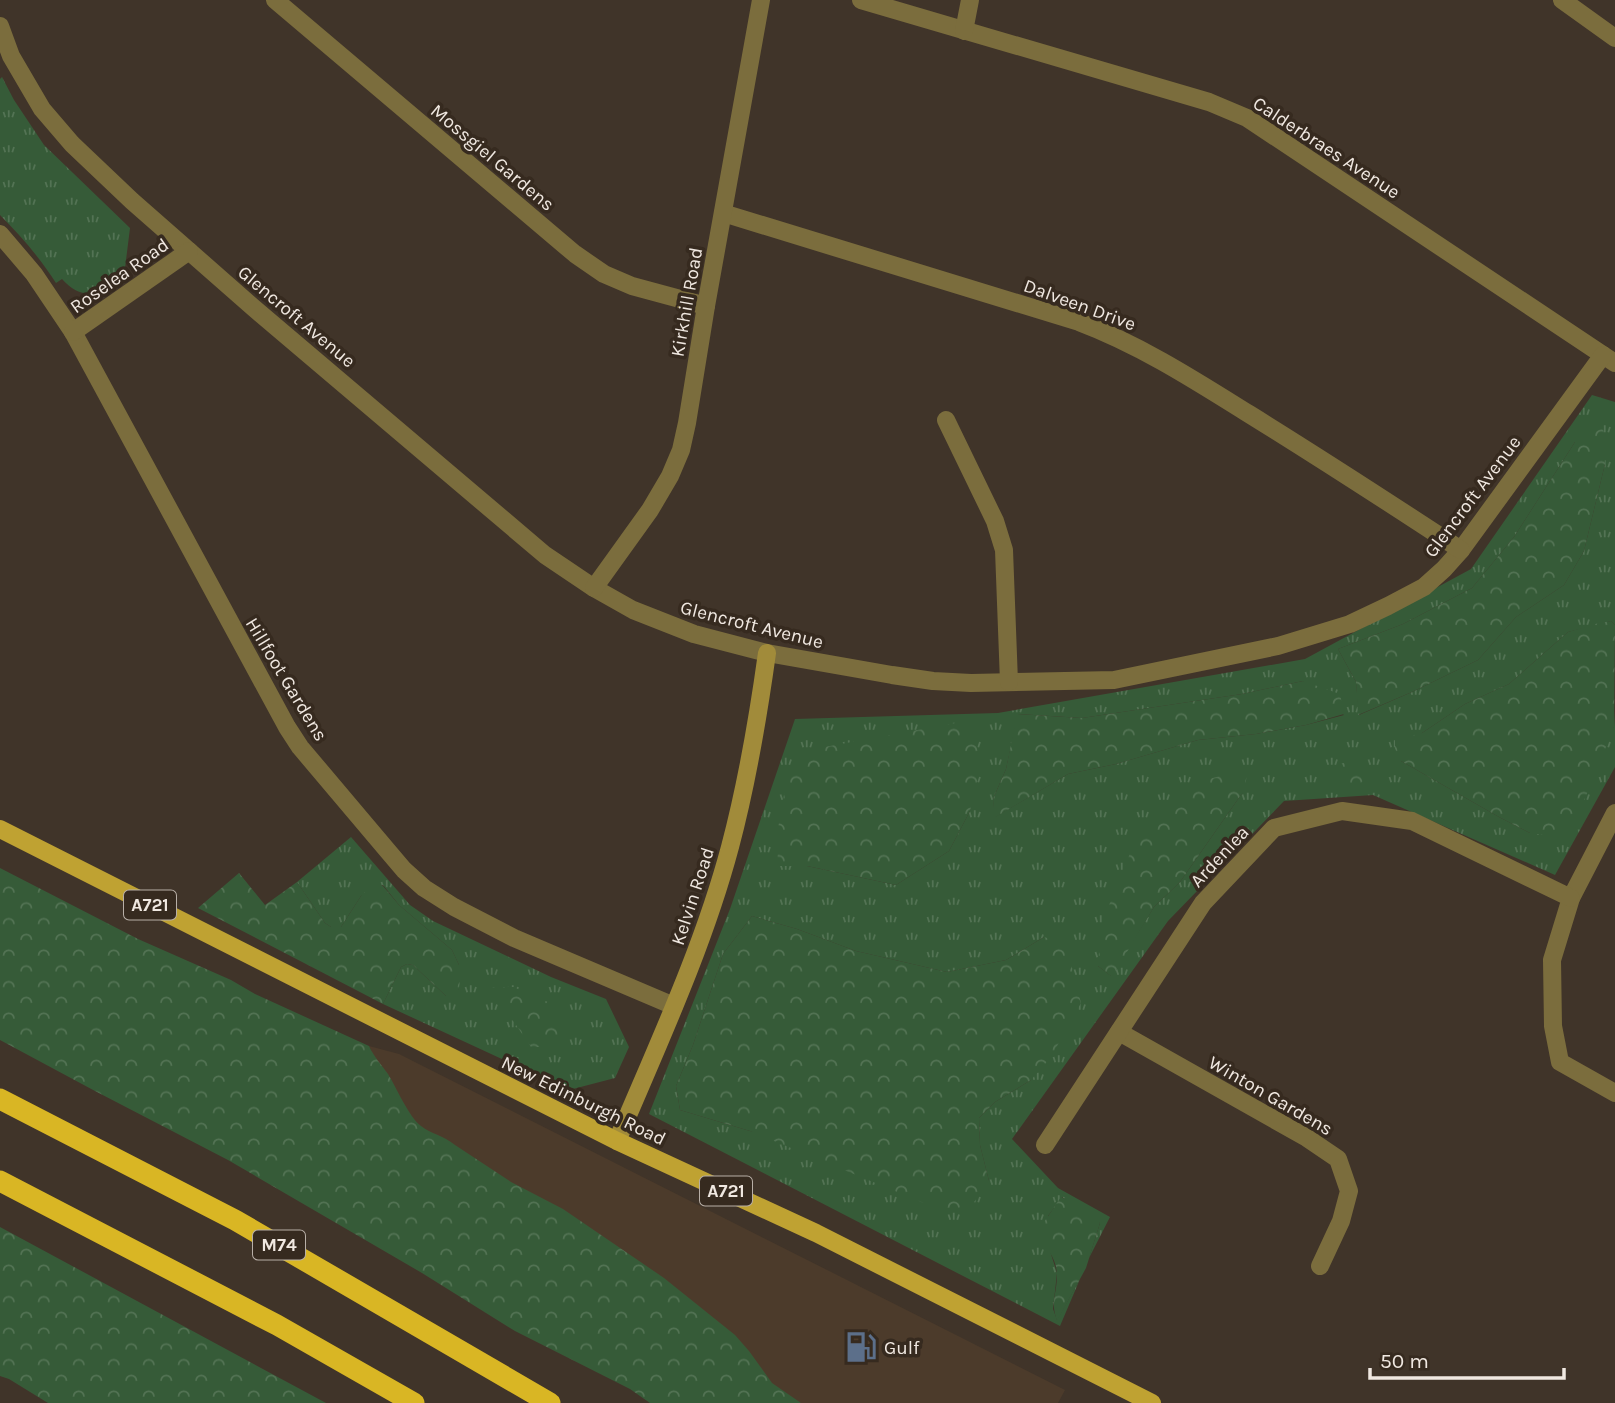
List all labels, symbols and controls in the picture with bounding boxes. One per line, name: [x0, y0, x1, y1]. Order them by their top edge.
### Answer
street label: Calderbraes Avenue: [1249, 92, 1404, 204]
street label: Mossgiel Gardens: [426, 100, 559, 216]
street label: Roselea Road: [66, 234, 173, 318]
street label: Kirkhill Road: [667, 246, 707, 359]
street label: Glencroft Avenue: [233, 261, 360, 372]
street label: Dalveen Drive: [1021, 274, 1139, 335]
street label: Glencroft Avenue: [1420, 431, 1526, 562]
street label: Glencroft Avenue: [678, 597, 826, 653]
street label: Hillfoot Gardens: [241, 614, 332, 745]
street label: Ardenlea: [1186, 821, 1254, 892]
street label: Kelvin Road: [667, 845, 719, 948]
road number: A721: [124, 890, 176, 920]
street label: Winton Gardens: [1205, 1051, 1336, 1140]
street label: New Edinburgh Road: [498, 1052, 669, 1150]
road number: A721: [700, 1176, 752, 1206]
road number: M74: [253, 1230, 305, 1260]
fuel station icon: Gulf: [844, 1330, 878, 1364]
scale bar: [1370, 1336, 1564, 1380]
place label: Gulf: [884, 1337, 920, 1359]
text: 50 m: [1380, 1349, 1429, 1373]

